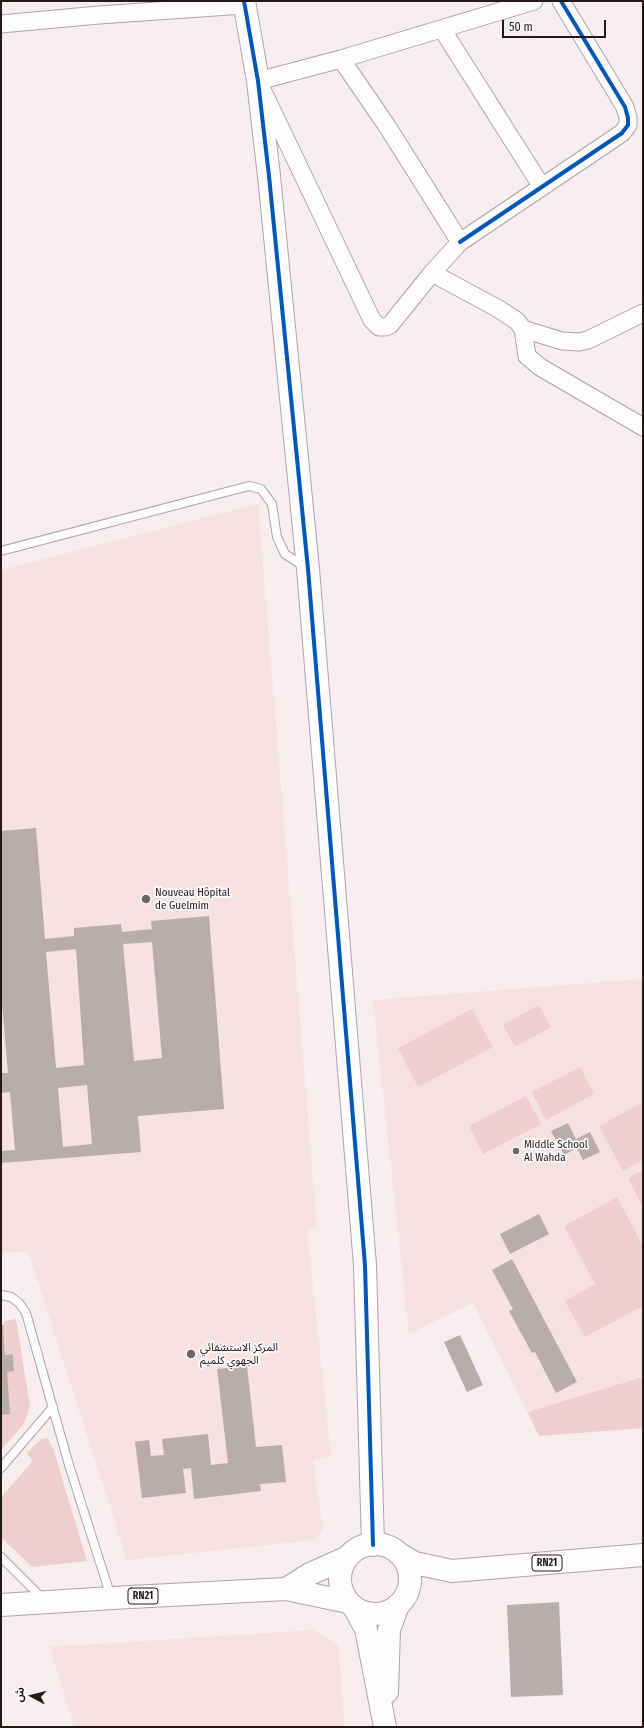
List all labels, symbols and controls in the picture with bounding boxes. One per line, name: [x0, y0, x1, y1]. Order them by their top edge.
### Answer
scale bar: [504, 12, 608, 38]
text: 50 m: [509, 20, 533, 34]
place label: Nouveau Hôpital de Guelmim: [155, 886, 230, 912]
marker: Nouveau Hôpital de Guelmim: [140, 893, 152, 905]
place label: Middle School Al Wahda: [524, 1138, 588, 1164]
marker: Middle School Al Wahda: [511, 1146, 521, 1156]
place label: المركز الاستشفائي الجهوي كلميم: [200, 1341, 278, 1367]
marker: المركز الاستشفائي الجهوي كلميم: [185, 1348, 197, 1360]
road number: RN21: [532, 1555, 562, 1571]
road number: RN21: [128, 1588, 158, 1604]
north arrow: [12, 1676, 52, 1716]
text: ش: [12, 1686, 27, 1703]

